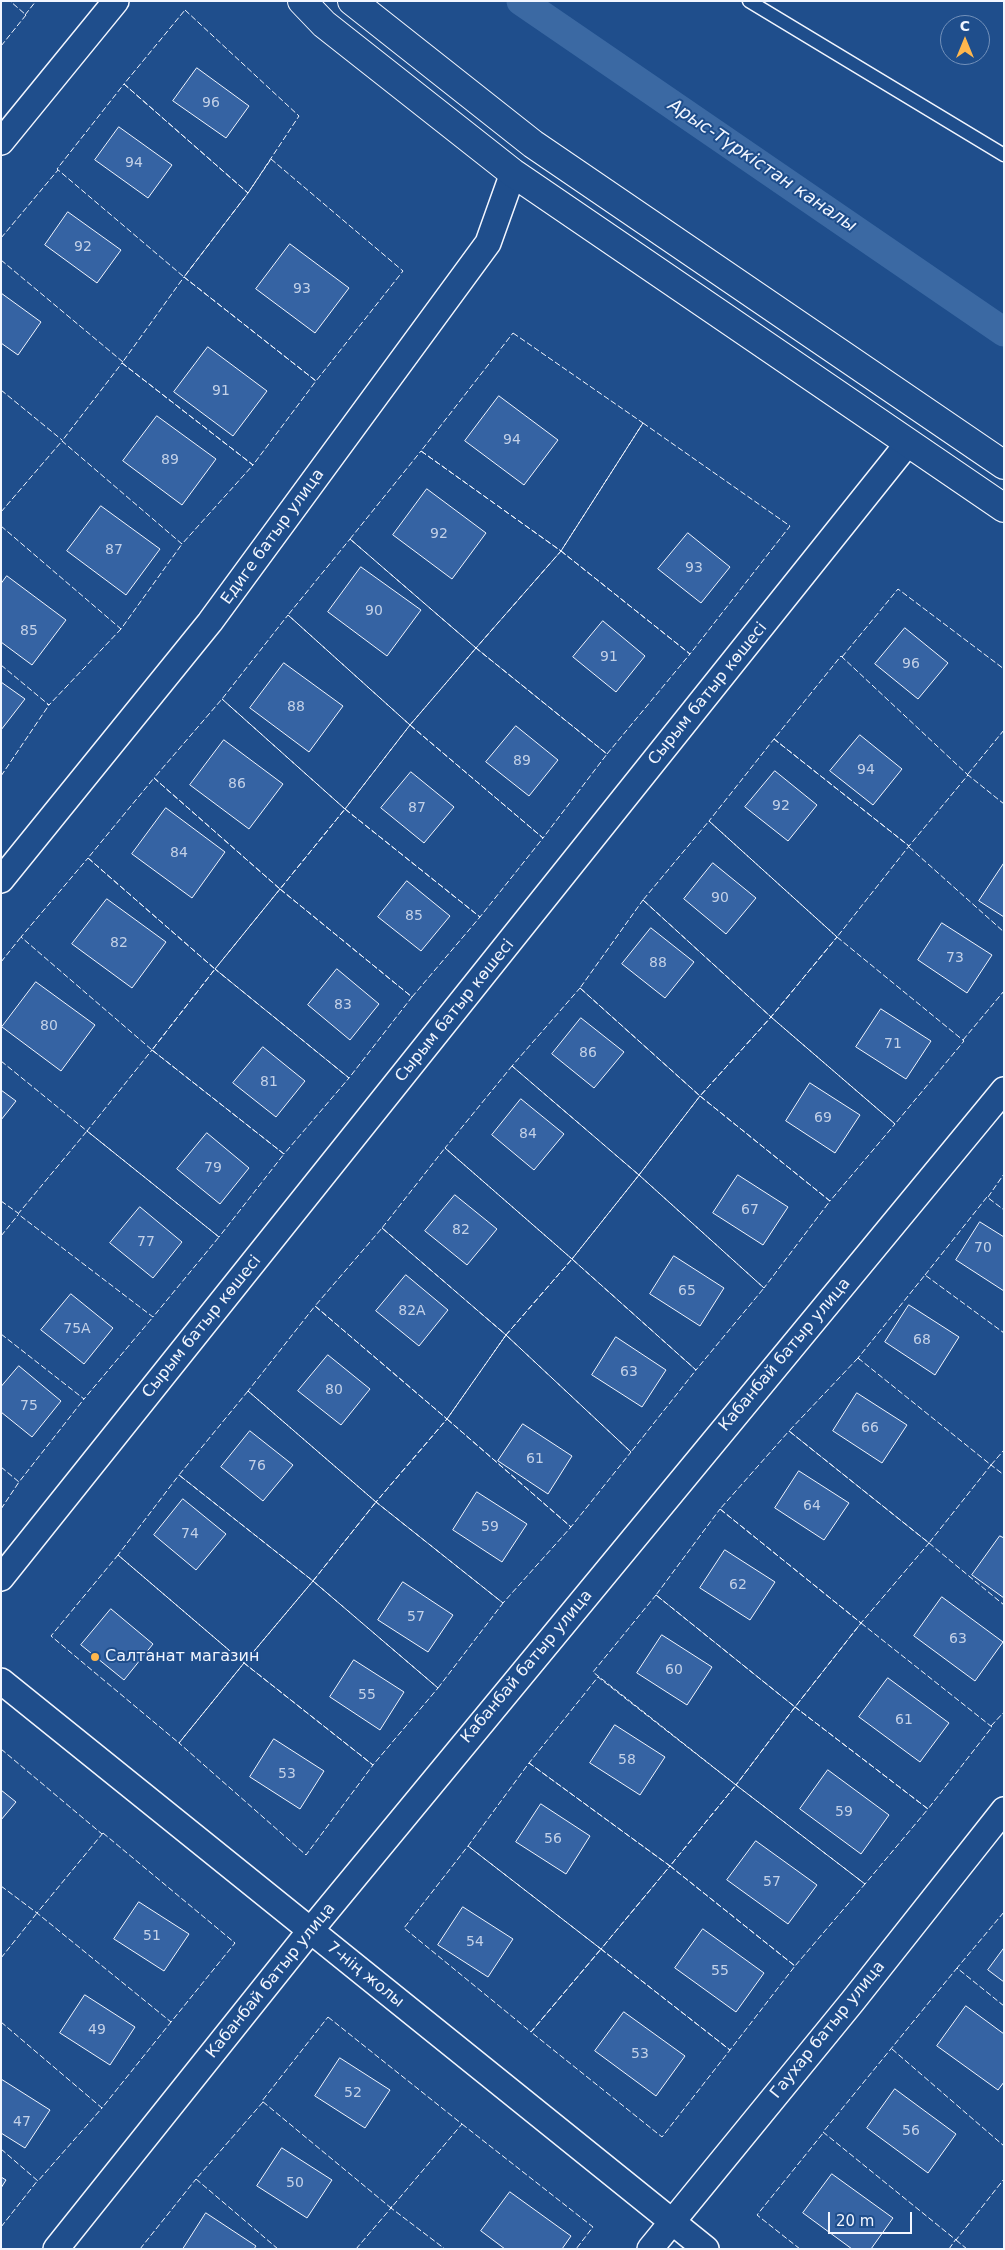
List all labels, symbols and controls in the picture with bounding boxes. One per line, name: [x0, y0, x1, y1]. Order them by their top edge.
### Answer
north arrow: [940, 15, 990, 65]
text: С: [960, 18, 970, 34]
house number: 96: [202, 95, 220, 111]
water label: Арыс-Түркістан каналы: [664, 95, 860, 237]
house number: 94: [125, 155, 143, 171]
house number: 92: [74, 239, 92, 255]
house number: 93: [293, 281, 311, 297]
house number: 91: [212, 383, 230, 399]
house number: 94: [503, 432, 521, 448]
house number: 89: [161, 452, 179, 468]
street label: Едиге батыр улица: [217, 466, 329, 608]
house number: 92: [430, 526, 448, 542]
house number: 87: [105, 542, 123, 558]
house number: 93: [685, 560, 703, 576]
house number: 90: [365, 603, 383, 619]
street label: Сырым батыр көшесі: [645, 619, 771, 769]
house number: 85: [20, 623, 38, 639]
house number: 91: [600, 649, 618, 665]
house number: 96: [902, 656, 920, 672]
house number: 88: [287, 699, 305, 715]
house number: 89: [513, 753, 531, 769]
house number: 94: [857, 762, 875, 778]
house number: 86: [228, 776, 246, 792]
house number: 92: [772, 798, 790, 814]
house number: 87: [408, 800, 426, 816]
house number: 84: [170, 845, 188, 861]
house number: 90: [711, 890, 729, 906]
house number: 85: [405, 908, 423, 924]
house number: 82: [110, 935, 128, 951]
street label: Сырым батыр көшесі: [392, 936, 518, 1086]
house number: 73: [946, 950, 964, 966]
house number: 88: [649, 955, 667, 971]
house number: 83: [334, 997, 352, 1013]
house number: 80: [40, 1018, 58, 1034]
house number: 71: [884, 1036, 902, 1052]
house number: 86: [579, 1045, 597, 1061]
house number: 81: [260, 1074, 278, 1090]
house number: 69: [814, 1110, 832, 1126]
house number: 84: [519, 1126, 537, 1142]
house number: 79: [204, 1160, 222, 1176]
house number: 67: [741, 1202, 759, 1218]
house number: 82: [452, 1222, 470, 1238]
house number: 77: [137, 1234, 155, 1250]
house number: 70: [974, 1240, 992, 1256]
street label: Сырым батыр көшесі: [139, 1252, 265, 1402]
street label: Кабанбай батыр улица: [715, 1274, 855, 1436]
house number: 65: [678, 1283, 696, 1299]
house number: 82А: [398, 1303, 426, 1319]
house number: 75А: [63, 1321, 91, 1337]
house number: 68: [913, 1332, 931, 1348]
house number: 63: [620, 1364, 638, 1380]
house number: 80: [325, 1382, 343, 1398]
house number: 75: [20, 1398, 38, 1414]
house number: 66: [861, 1420, 879, 1436]
house number: 61: [526, 1451, 544, 1467]
house number: 76: [248, 1458, 266, 1474]
house number: 64: [803, 1498, 821, 1514]
house number: 59: [481, 1519, 499, 1535]
house number: 74: [181, 1526, 199, 1542]
house number: 62: [729, 1577, 747, 1593]
street label: Кабанбай батыр улица: [457, 1586, 597, 1748]
house number: 57: [407, 1609, 425, 1625]
house number: 63: [949, 1631, 967, 1647]
place label: Салтанат магазин: [105, 1647, 259, 1667]
marker: Салтанат магазин: [89, 1651, 101, 1663]
house number: 60: [665, 1662, 683, 1678]
house number: 55: [358, 1687, 376, 1703]
house number: 61: [895, 1712, 913, 1728]
house number: 58: [618, 1752, 636, 1768]
house number: 53: [278, 1766, 296, 1782]
house number: 59: [835, 1804, 853, 1820]
house number: 56: [544, 1831, 562, 1847]
house number: 57: [763, 1874, 781, 1890]
street label: Кабанбай батыр улица: [202, 1900, 340, 2062]
house number: 51: [143, 1928, 161, 1944]
house number: 54: [466, 1934, 484, 1950]
street label: 7-нің жолы: [323, 1938, 407, 2012]
street label: Гаухар батыр улица: [767, 1957, 889, 2103]
house number: 55: [711, 1963, 729, 1979]
house number: 49: [88, 2022, 106, 2038]
house number: 53: [631, 2046, 649, 2062]
house number: 52: [344, 2085, 362, 2101]
house number: 47: [13, 2114, 31, 2130]
house number: 56: [902, 2123, 920, 2139]
house number: 50: [286, 2175, 304, 2191]
scale bar: [830, 2202, 914, 2234]
text: 20 m: [836, 2212, 874, 2230]

